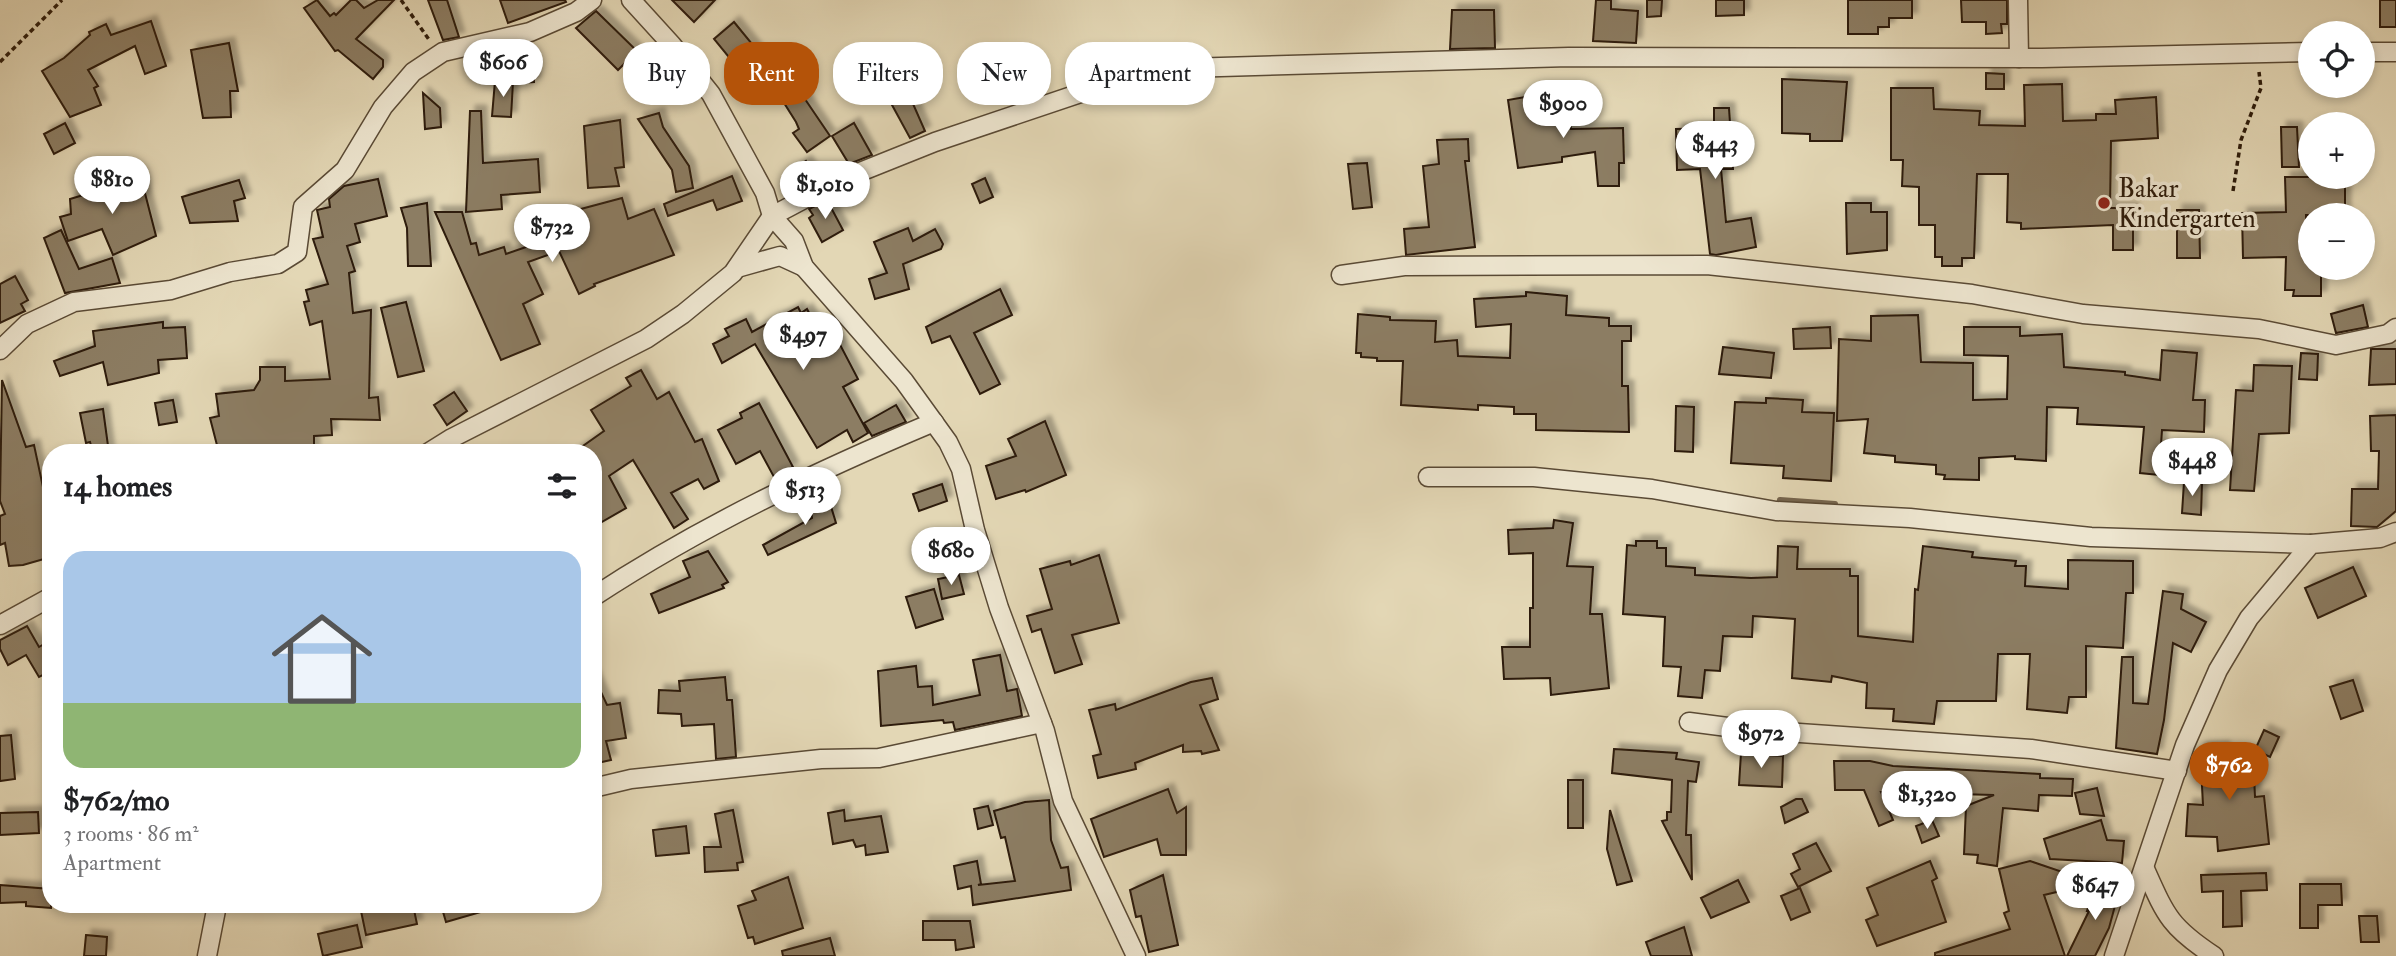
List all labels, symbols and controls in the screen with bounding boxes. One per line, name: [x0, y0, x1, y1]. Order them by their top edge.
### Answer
map controls: [2298, 21, 2375, 280]
button: locate: [2298, 21, 2375, 98]
pin: $606: [462, 40, 544, 99]
chip: Buy: [623, 42, 710, 105]
chip: Rent: [724, 42, 819, 105]
chip: Filters: [833, 42, 943, 105]
chip: New: [957, 42, 1051, 105]
chip: Apartment: [1065, 42, 1215, 105]
text: $606: [479, 47, 527, 76]
pin: $900: [1522, 80, 1604, 140]
text: $900: [1539, 88, 1587, 117]
button: +: [2298, 112, 2375, 189]
pin: $443: [1674, 122, 1756, 181]
text: $443: [1692, 129, 1738, 158]
pin: $810: [71, 156, 153, 216]
pin: $1,010: [768, 162, 882, 221]
text: $810: [90, 164, 134, 193]
text: $1,010: [796, 169, 854, 198]
place label: Bakar Kindergarten: [2118, 173, 2256, 235]
marker: Bakar Kindergarten: [2096, 195, 2112, 211]
button: −: [2298, 203, 2375, 280]
pin: $732: [511, 204, 593, 264]
text: $732: [530, 212, 574, 241]
pin: $497: [762, 312, 844, 372]
text: $497: [779, 320, 827, 349]
pin: $448: [2151, 438, 2233, 498]
text: $448: [2168, 446, 2216, 475]
icon: filters: [543, 467, 581, 505]
text: 14 homes: [63, 468, 172, 505]
pin: $513: [764, 468, 846, 527]
text: $513: [785, 475, 825, 504]
pin: $680: [910, 528, 992, 587]
text: $680: [927, 535, 975, 564]
icon: home: [259, 596, 385, 722]
pin: $972: [1720, 710, 1802, 770]
text: $972: [1737, 718, 1785, 747]
pin: $762: [2188, 742, 2270, 802]
text: $762: [2206, 750, 2252, 779]
pin: $1,320: [1870, 772, 1984, 831]
text: $1,320: [1898, 779, 1956, 808]
text: $762/mo: [63, 782, 169, 819]
text: 3 rooms · 86 m²: [63, 819, 199, 848]
text: Apartment: [63, 848, 161, 877]
pin: $647: [2054, 862, 2136, 922]
text: $647: [2071, 870, 2119, 899]

